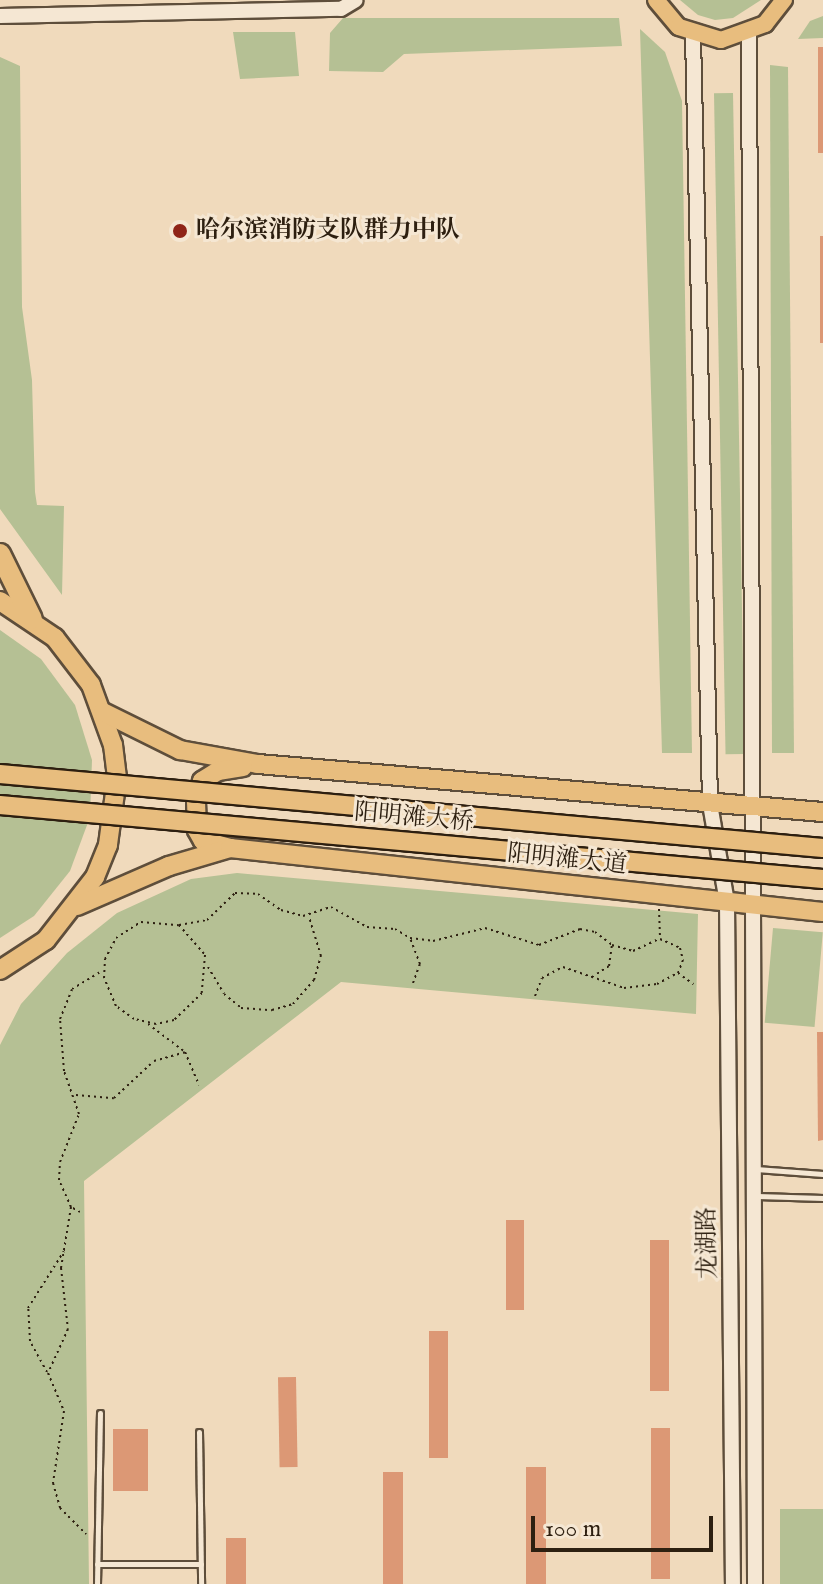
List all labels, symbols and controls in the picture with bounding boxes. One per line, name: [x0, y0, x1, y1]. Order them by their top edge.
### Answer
place label: 哈尔滨消防支队群力中队: [196, 217, 460, 245]
marker: 哈尔滨消防支队群力中队: [171, 222, 189, 240]
street label: 阳明滩大桥: [353, 798, 475, 838]
street label: 阳明滩大道: [506, 839, 628, 881]
street label: 龙湖路: [693, 1207, 723, 1279]
scale bar: [535, 1500, 717, 1550]
text: 100 m: [545, 1514, 601, 1545]

